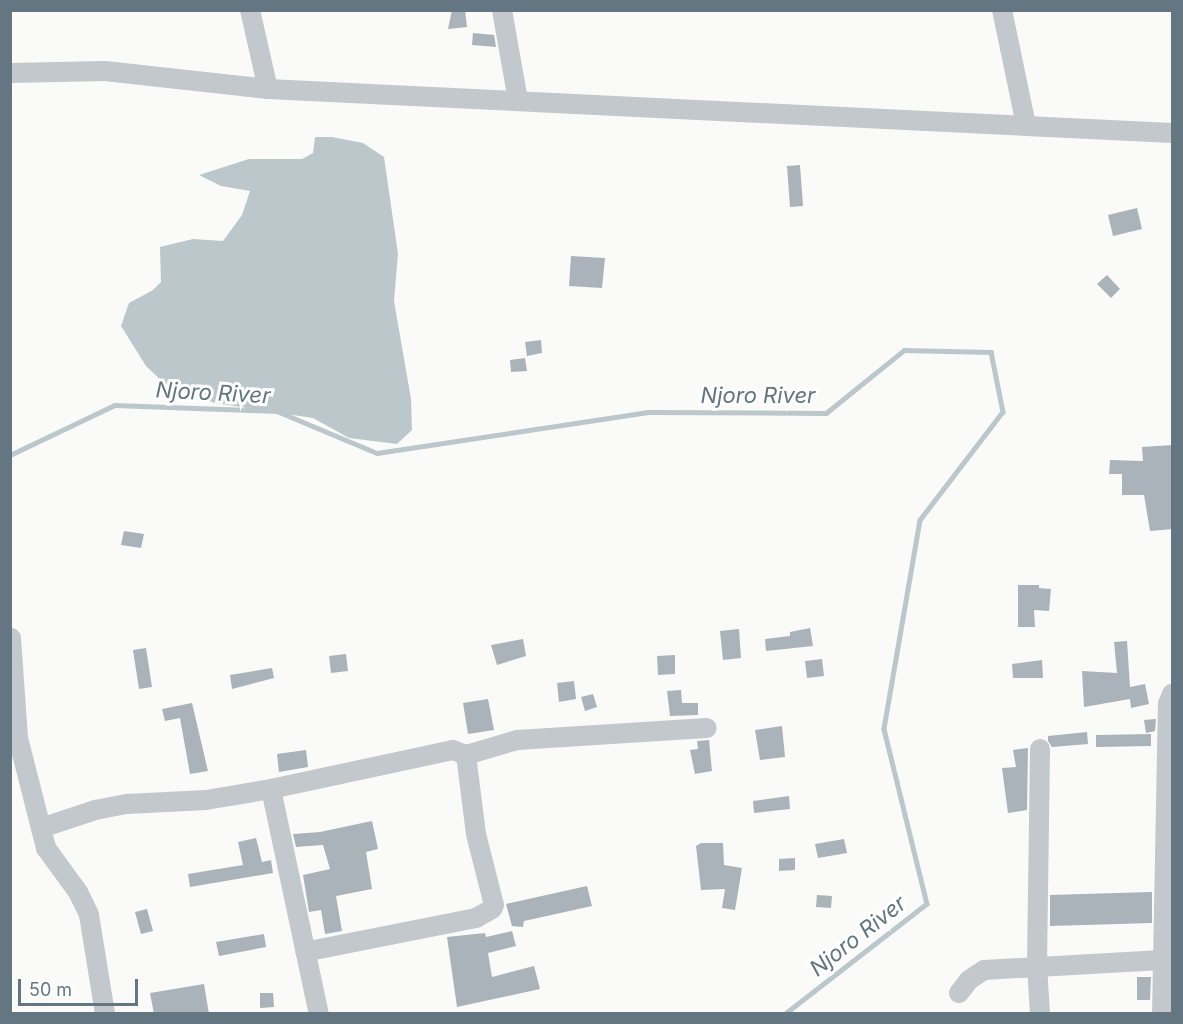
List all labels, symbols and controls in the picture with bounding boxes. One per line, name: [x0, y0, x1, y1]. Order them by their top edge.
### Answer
water label: Njoro River: [155, 377, 271, 409]
water label: Njoro River: [701, 383, 815, 409]
water label: Njoro River: [805, 890, 911, 982]
scale bar: [21, 967, 141, 1005]
text: 50 m: [29, 979, 72, 1000]

